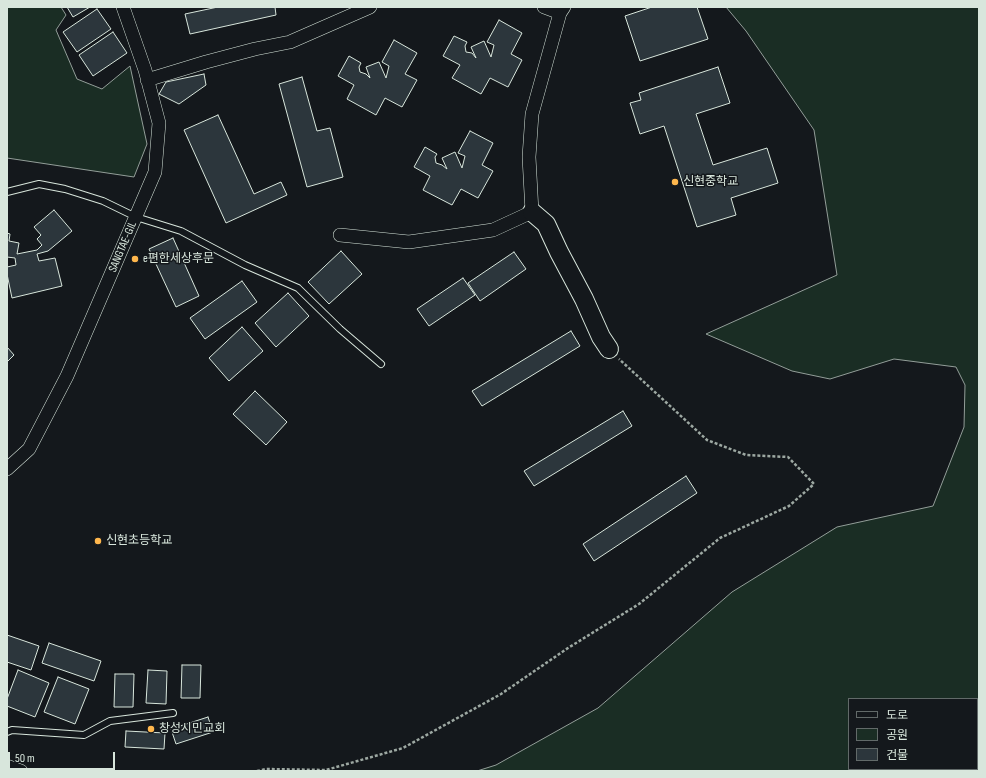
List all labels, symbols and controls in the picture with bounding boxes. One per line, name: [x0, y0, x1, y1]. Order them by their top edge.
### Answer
place label: 신현중학교: [683, 175, 738, 189]
marker: 신현중학교: [670, 177, 680, 187]
street label: SANGTAE-GIL: [106, 219, 140, 275]
place label: e편한세상후문: [143, 252, 214, 266]
marker: e편한세상후문: [130, 254, 140, 264]
place label: 신현초등학교: [106, 534, 172, 548]
marker: 신현초등학교: [93, 536, 103, 546]
legend: [848, 698, 978, 770]
text: 도로: [886, 708, 908, 723]
place label: 창성시민교회: [159, 722, 225, 736]
marker: 창성시민교회: [146, 724, 156, 734]
text: 공원: [886, 728, 908, 743]
scale bar: [10, 744, 117, 770]
text: 건물: [886, 748, 908, 763]
text: 50 m: [15, 751, 35, 766]

